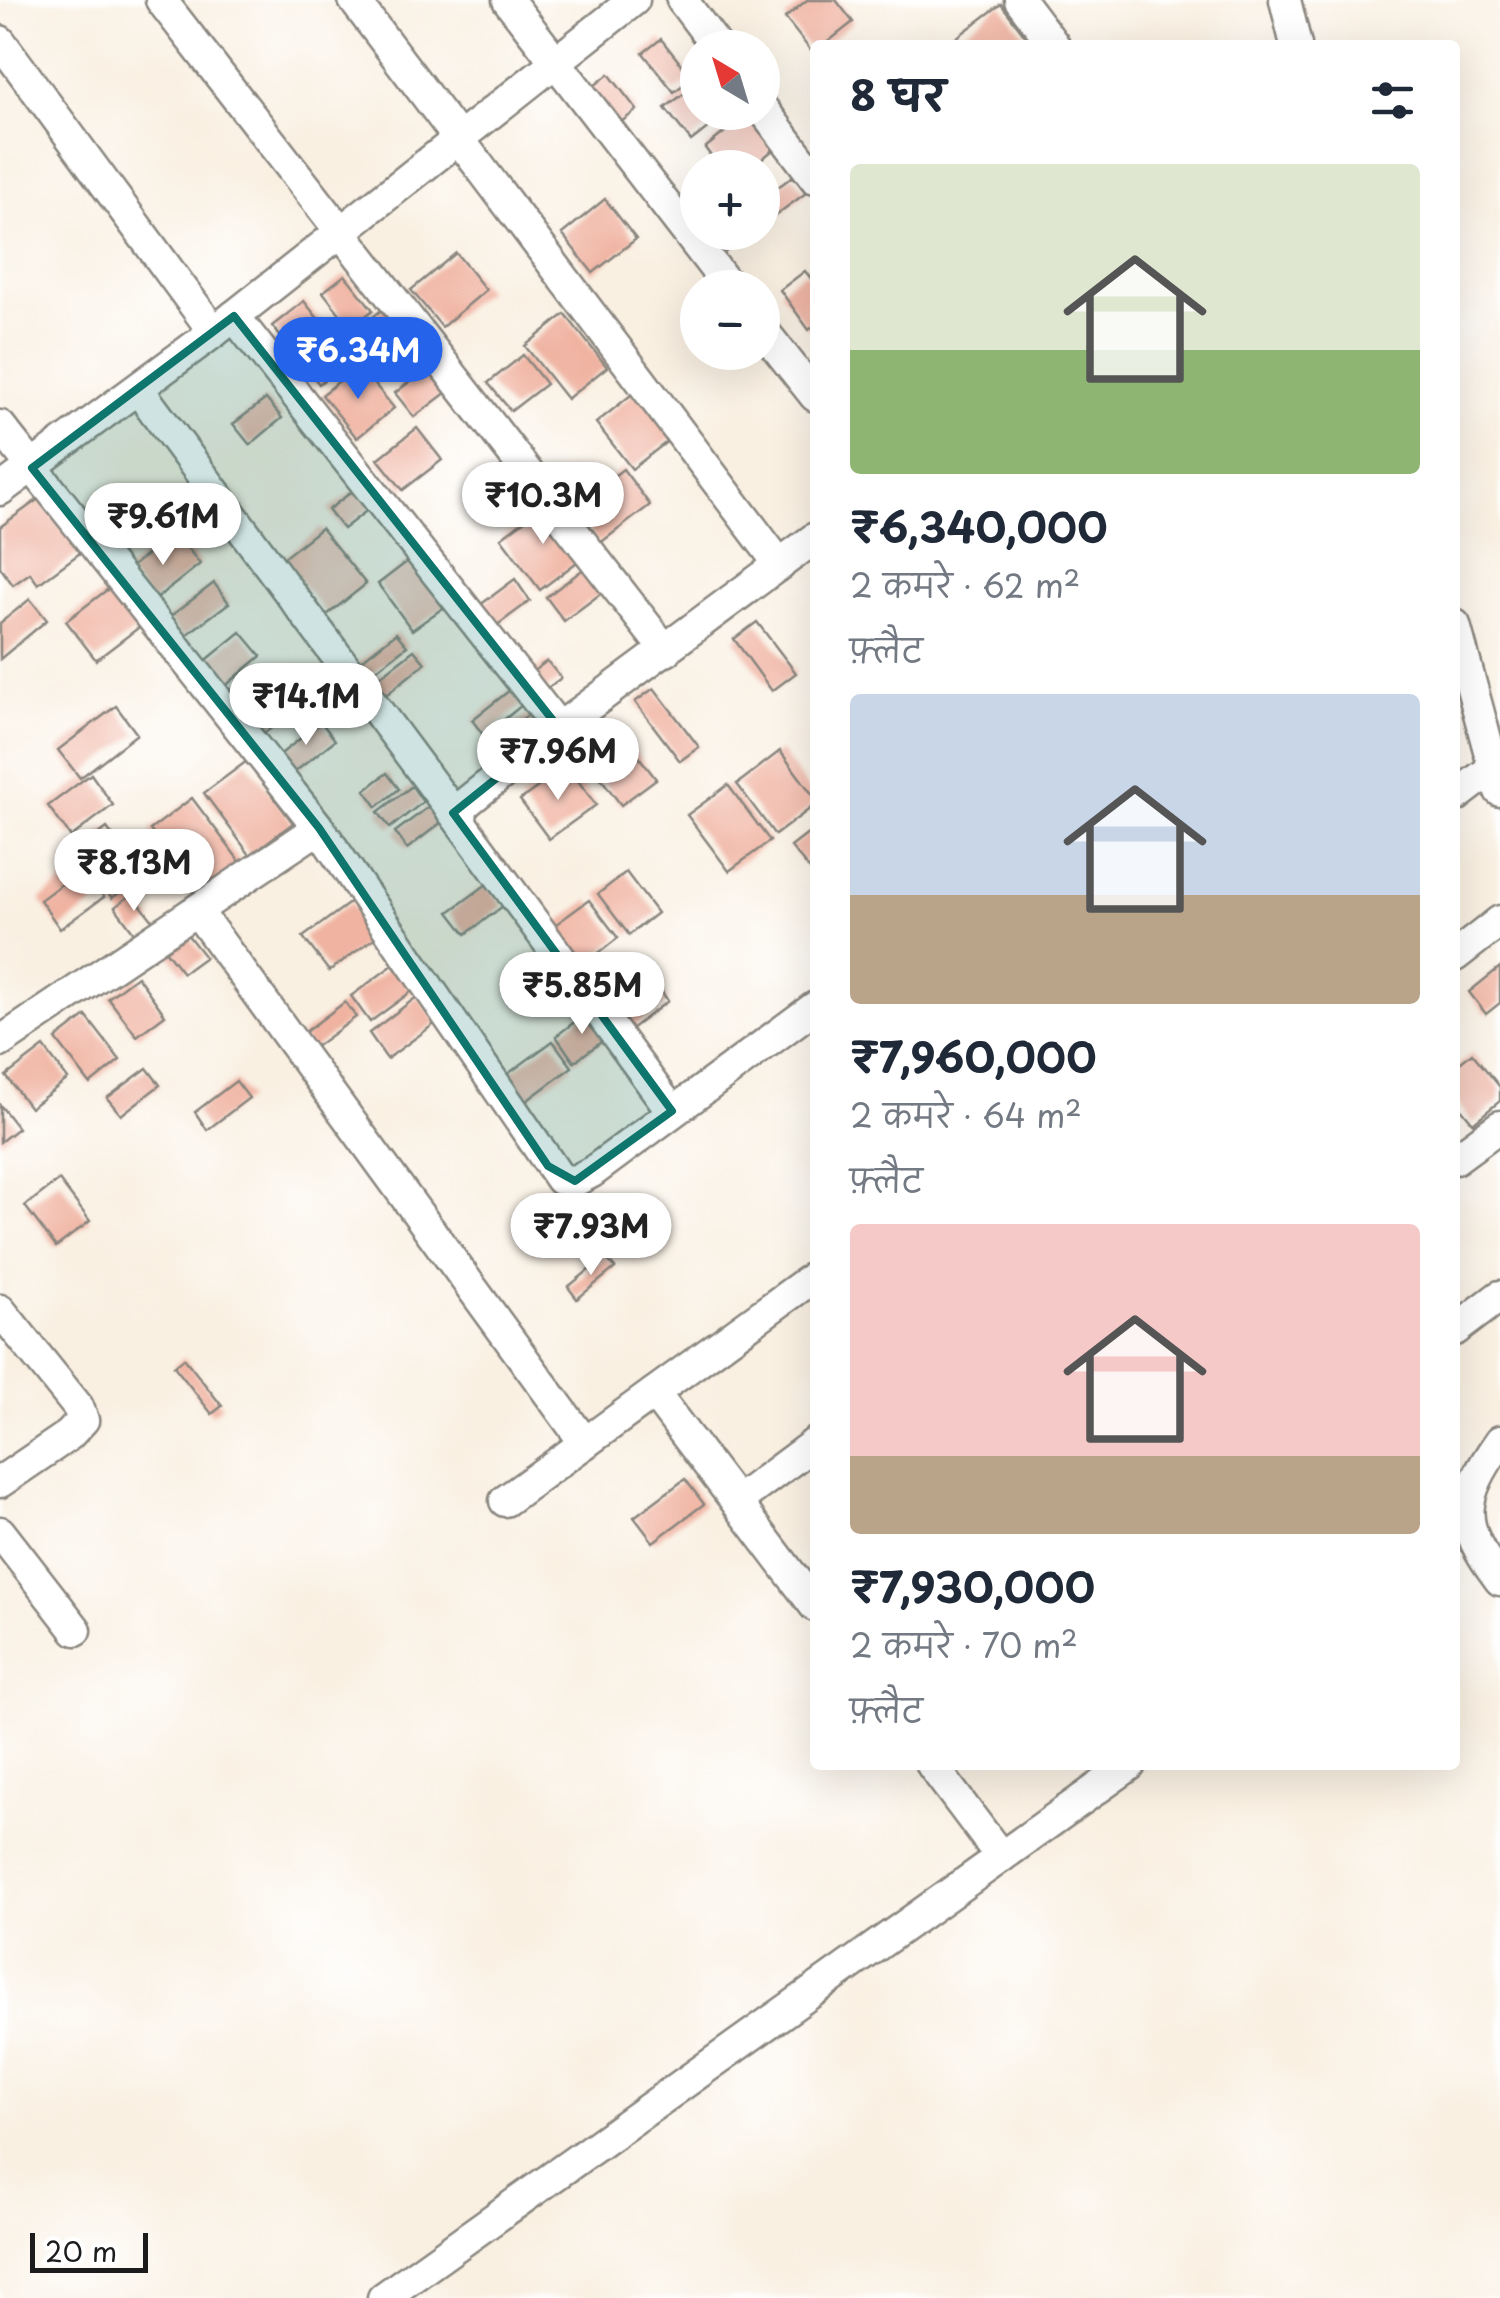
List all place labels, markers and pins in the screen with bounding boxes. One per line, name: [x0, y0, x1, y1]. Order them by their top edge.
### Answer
pin: ₹6.34M: [277, 317, 439, 402]
pin: ₹10.3M: [462, 462, 624, 547]
pin: ₹9.61M: [82, 483, 244, 568]
pin: ₹14.1M: [225, 663, 387, 748]
pin: ₹7.96M: [477, 718, 639, 803]
pin: ₹8.13M: [53, 829, 215, 914]
pin: ₹5.85M: [501, 952, 663, 1037]
pin: ₹7.93M: [510, 1193, 672, 1278]

